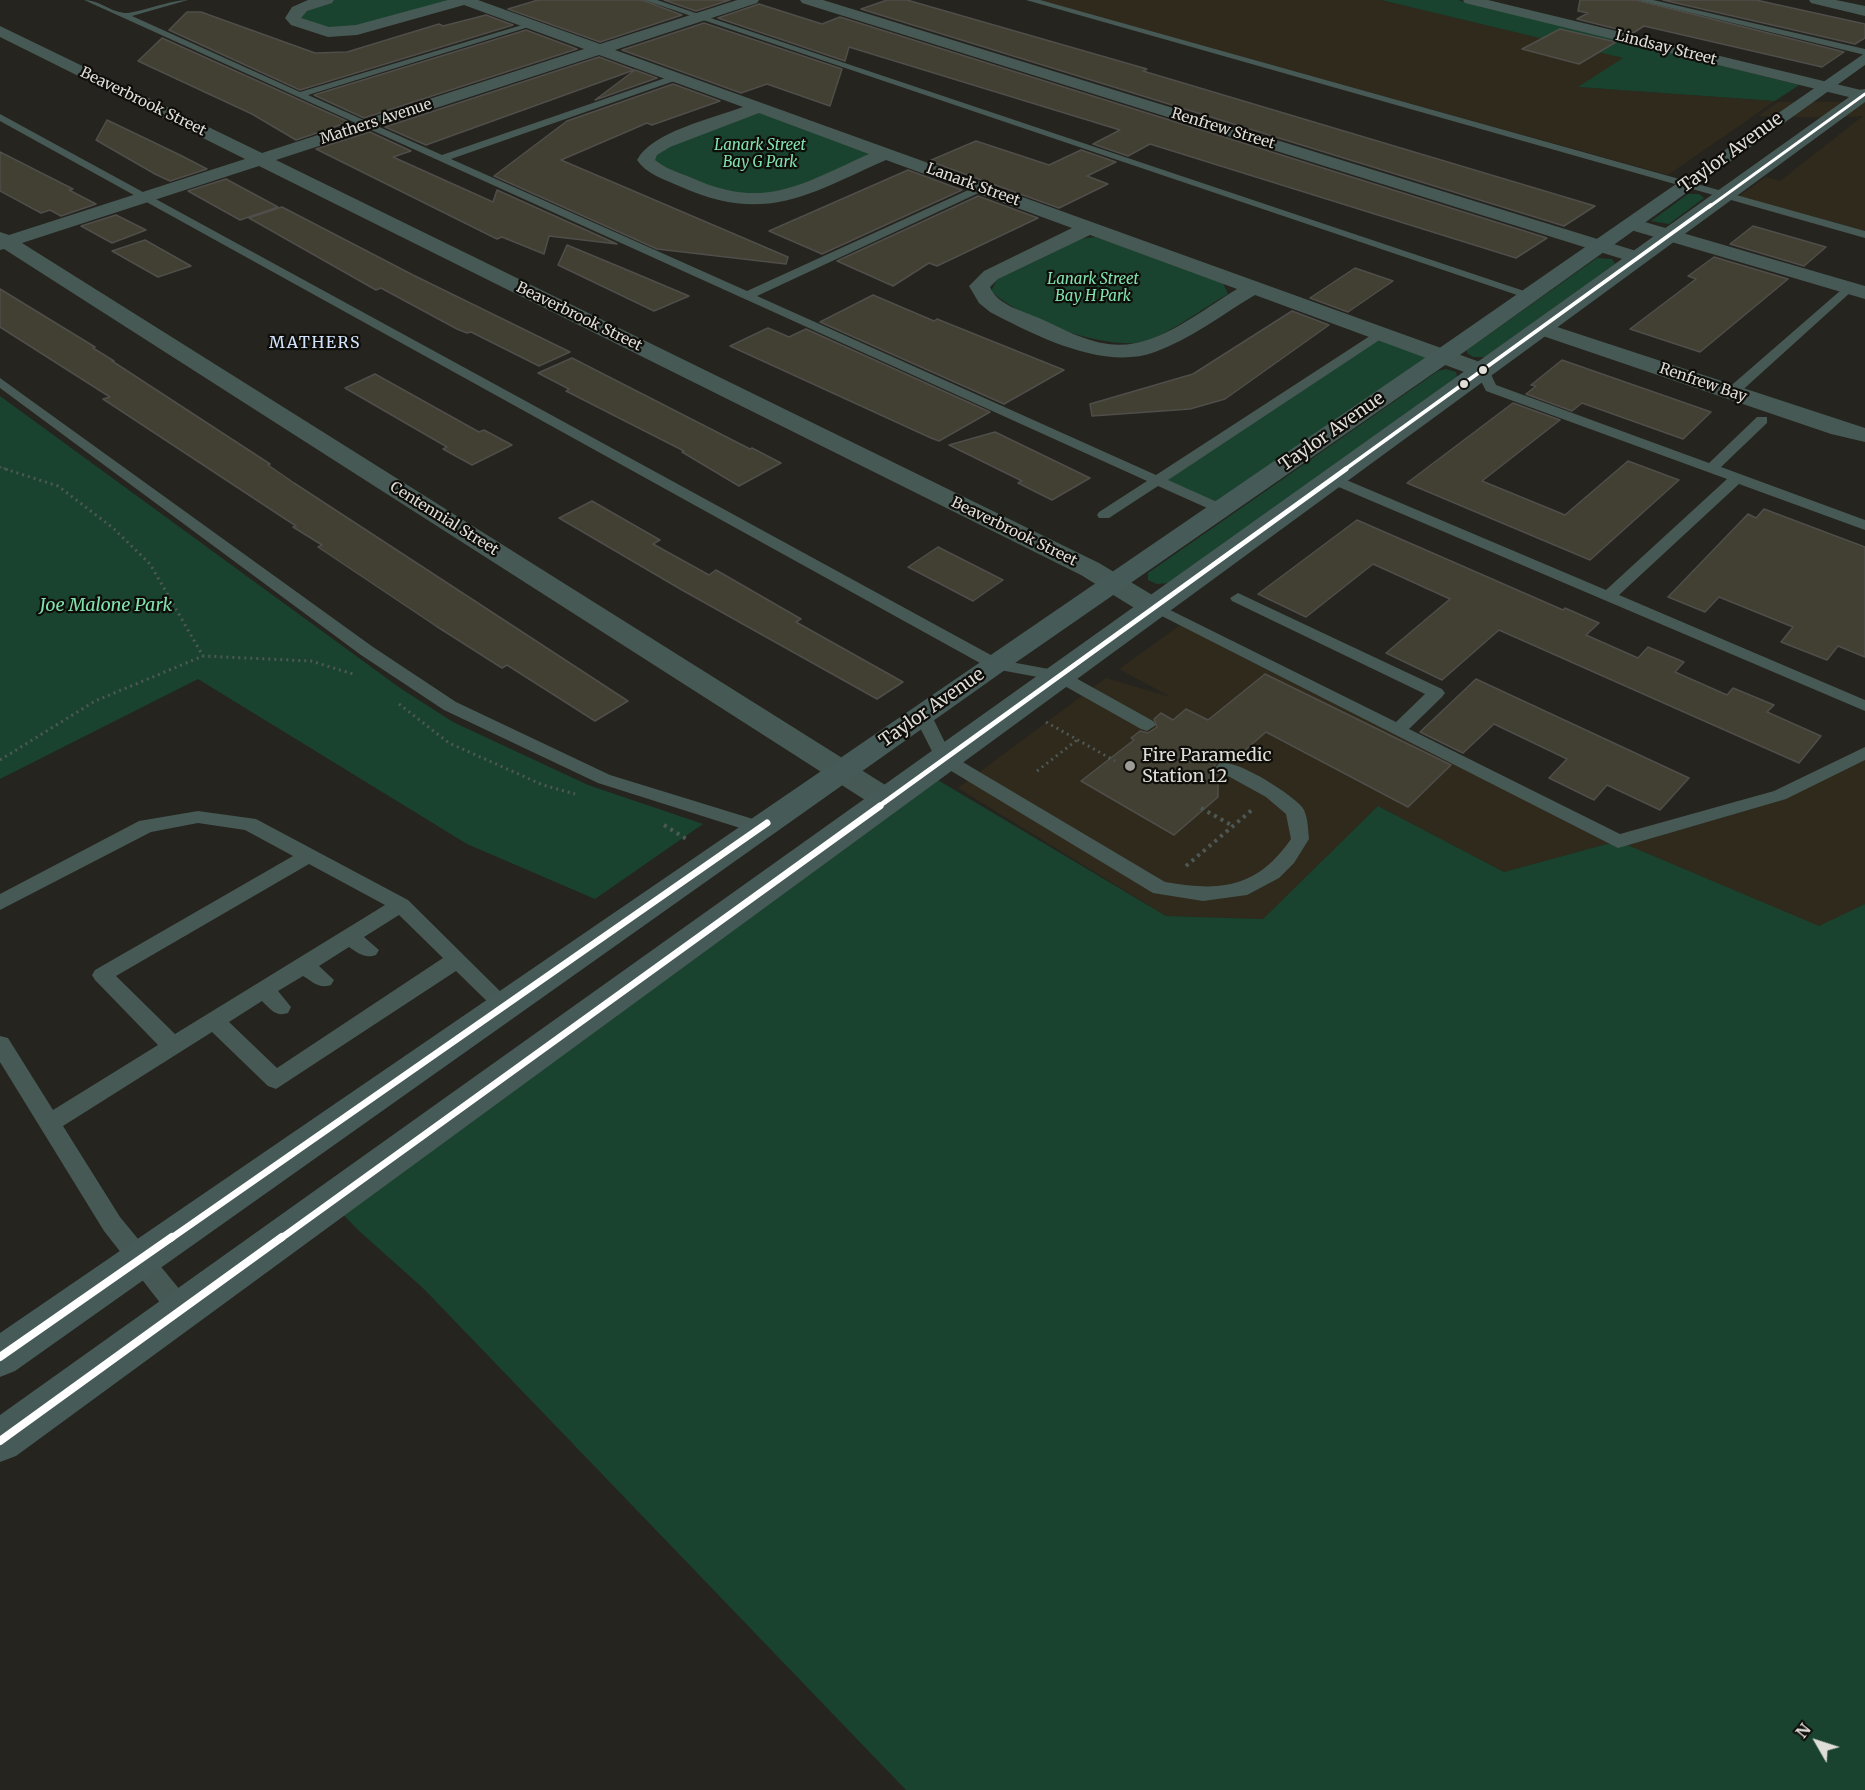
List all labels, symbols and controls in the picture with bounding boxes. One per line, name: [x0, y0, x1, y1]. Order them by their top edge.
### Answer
street label: Lindsay Street: [1614, 27, 1718, 69]
street label: Beaverbrook Street: [77, 64, 209, 140]
street label: Mathers Avenue: [318, 95, 434, 149]
street label: Renfrew Street: [1169, 105, 1277, 153]
street label: Taylor Avenue: [1675, 108, 1787, 198]
park label: Lanark Street Bay G Park: [714, 137, 806, 172]
street label: Lanark Street: [924, 160, 1022, 210]
park label: Lanark Street Bay H Park: [1047, 271, 1139, 306]
street label: Beaverbrook Street: [513, 279, 645, 355]
district label: MATHERS: [269, 333, 361, 353]
street label: Renfrew Bay: [1657, 360, 1749, 406]
unlabelled marker: [1477, 364, 1489, 376]
unlabelled marker: [1458, 378, 1470, 390]
street label: Taylor Avenue: [1275, 388, 1389, 476]
street label: Centennial Street: [386, 478, 502, 560]
street label: Beaverbrook Street: [948, 494, 1080, 570]
park label: Joe Malone Park: [40, 595, 172, 617]
street label: Taylor Avenue: [875, 664, 989, 752]
place label: Fire Paramedic Station 12: [1142, 745, 1272, 788]
marker: Fire Paramedic Station 12: [1123, 759, 1137, 773]
north arrow: [1787, 1712, 1847, 1772]
text: N: [1791, 1719, 1815, 1742]

